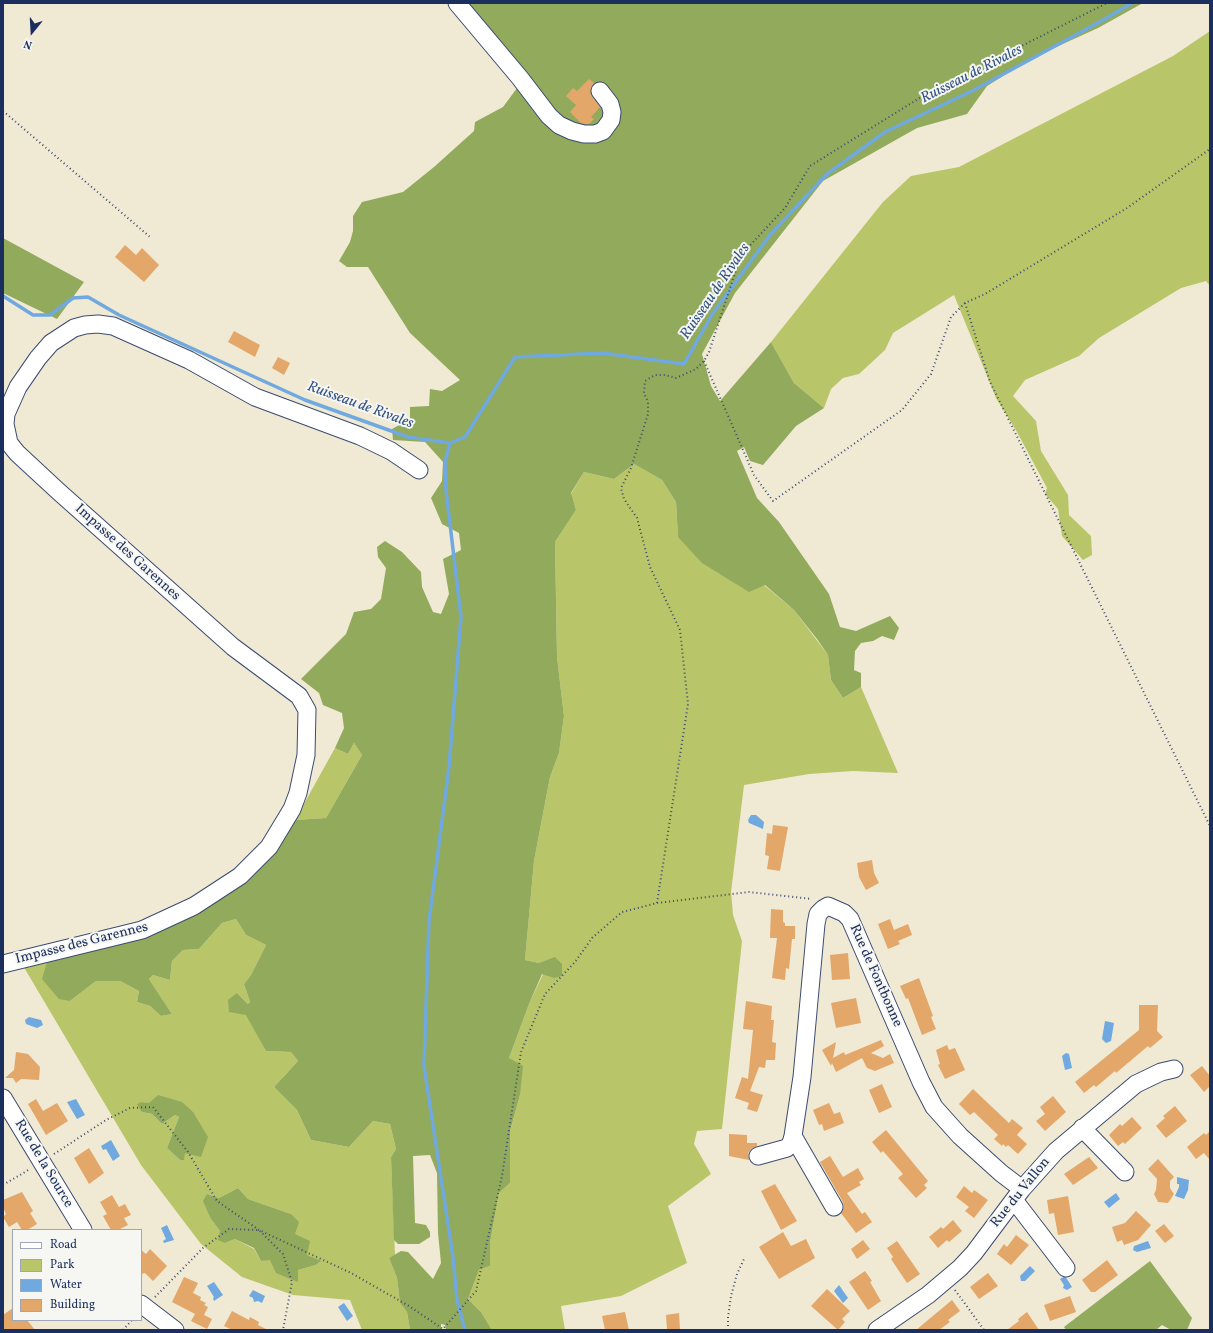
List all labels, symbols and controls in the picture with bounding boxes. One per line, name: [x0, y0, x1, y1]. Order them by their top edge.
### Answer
north arrow: [12, 12, 52, 52]
text: N: [22, 36, 34, 52]
water label: Ruisseau de Rivales: [918, 42, 1026, 108]
water label: Ruisseau de Rivales: [677, 241, 755, 343]
water label: Ruisseau de Rivales: [304, 378, 416, 434]
street label: Impasse des Garennes: [71, 501, 183, 605]
street label: Impasse des Garennes: [14, 919, 150, 969]
street label: Rue de Fontbonne: [845, 922, 905, 1030]
street label: Rue de la Source: [10, 1117, 76, 1211]
street label: Rue du Vallon: [988, 1155, 1054, 1231]
legend: [12, 1229, 142, 1321]
text: Road: [50, 1237, 77, 1253]
text: Park: [50, 1257, 75, 1273]
text: Water: [50, 1277, 82, 1293]
text: Building: [50, 1297, 95, 1313]

